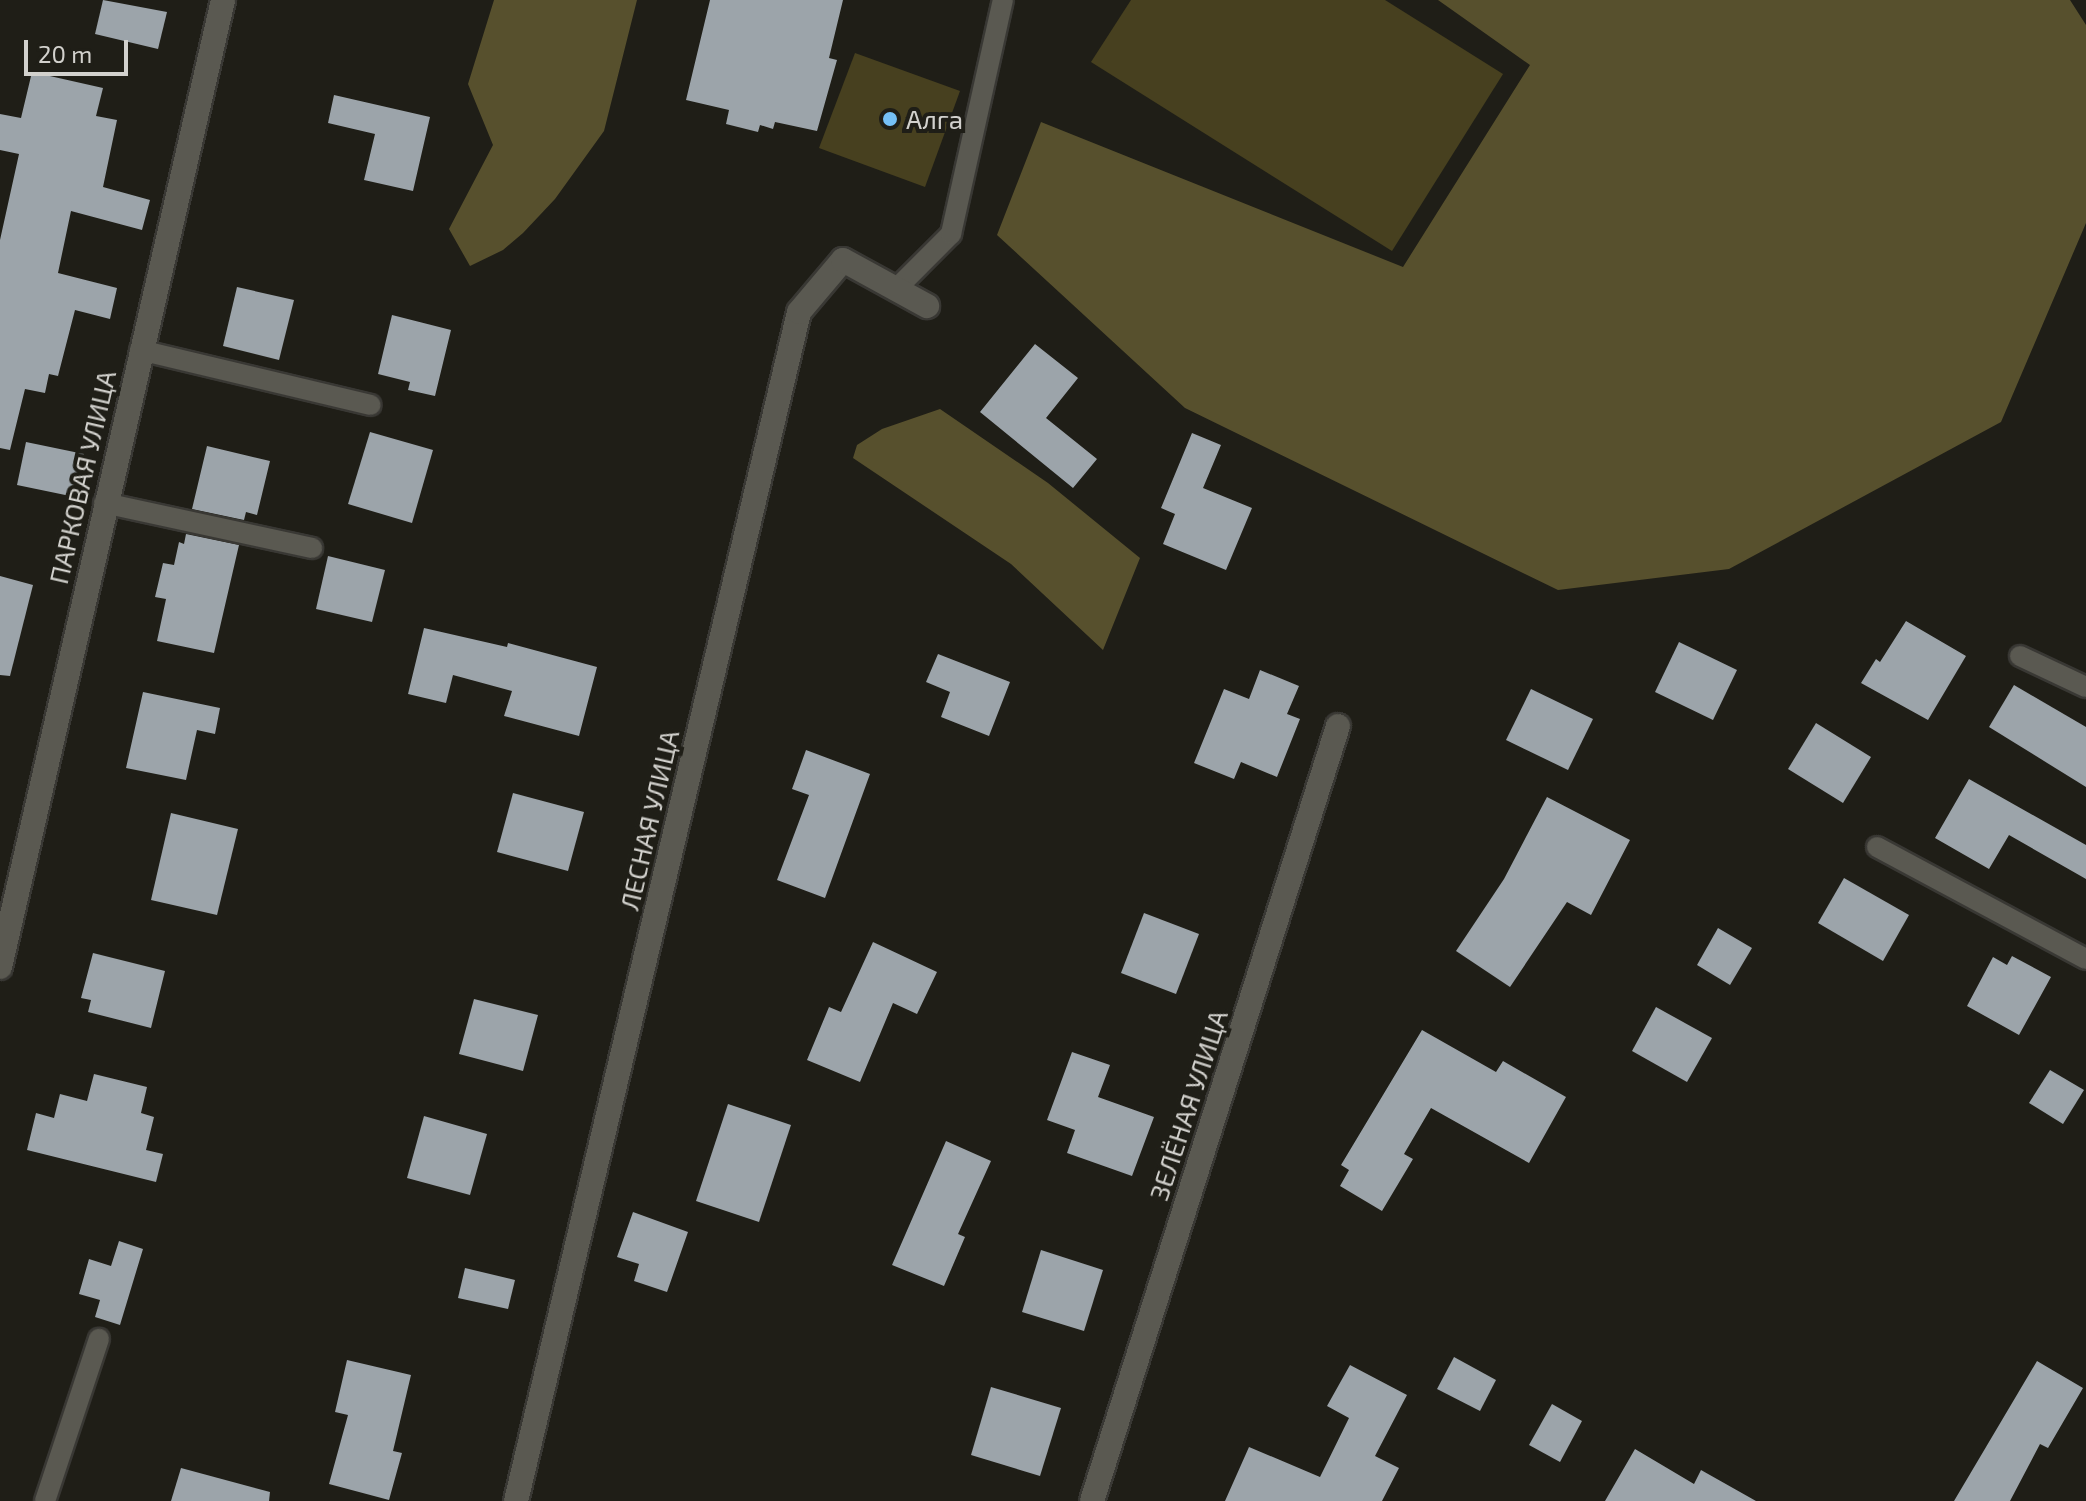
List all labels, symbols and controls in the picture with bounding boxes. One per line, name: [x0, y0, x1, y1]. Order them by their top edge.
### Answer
scale bar: [28, 24, 132, 74]
text: 20 m: [38, 39, 92, 68]
place label: Алга: [906, 103, 963, 135]
marker: Алга: [881, 110, 899, 128]
street label: ПАРКОВАЯ УЛИЦА: [42, 367, 122, 587]
street label: ЛЕСНАЯ УЛИЦА: [613, 727, 685, 913]
street label: ЗЕЛЁНАЯ УЛИЦА: [1143, 1006, 1233, 1204]

